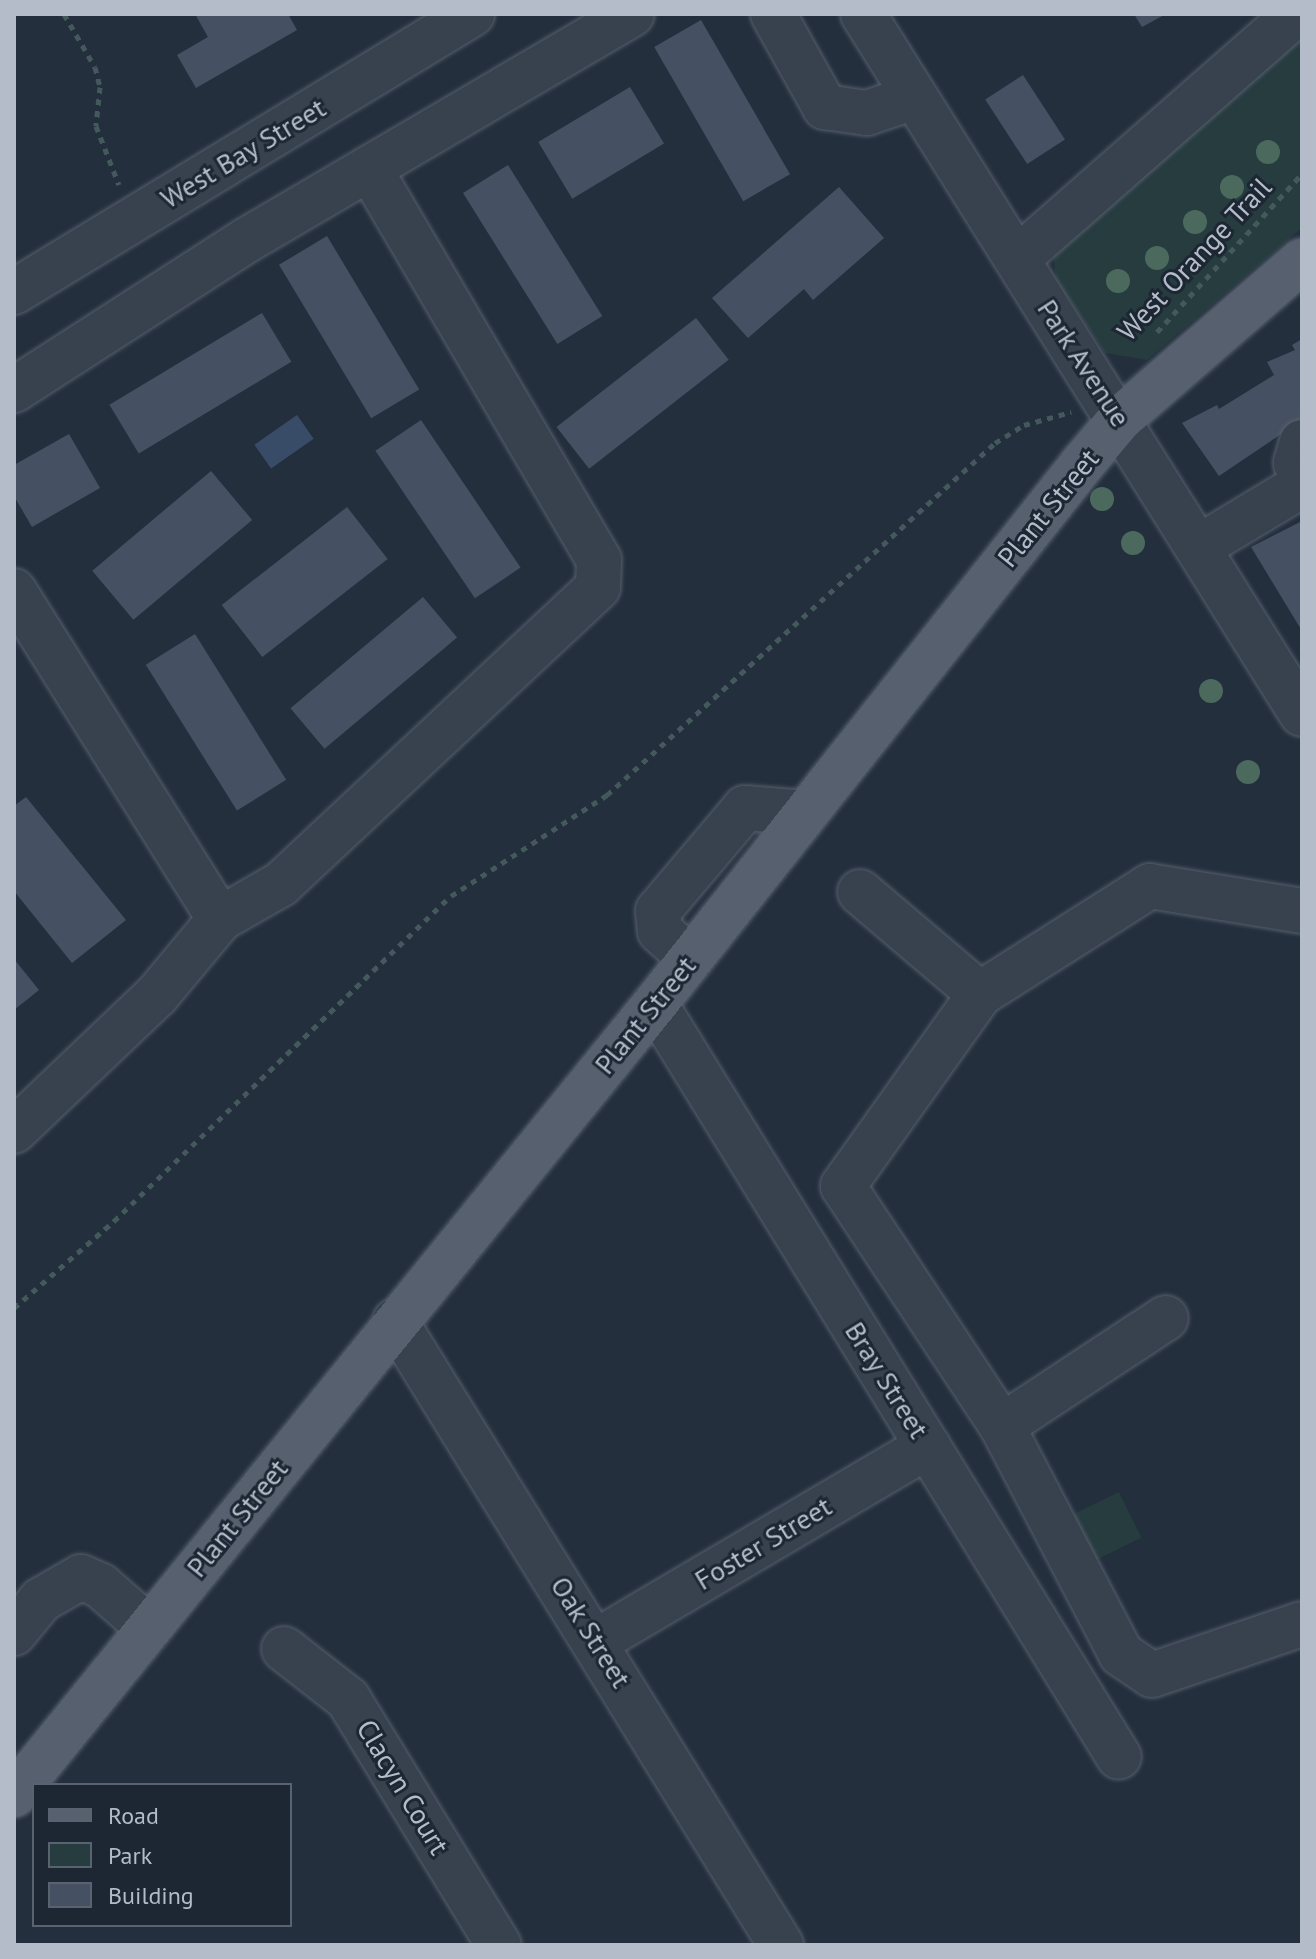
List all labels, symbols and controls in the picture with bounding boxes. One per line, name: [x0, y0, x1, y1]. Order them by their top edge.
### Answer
street label: West Bay Street: [154, 90, 332, 216]
street label: West Orange Trail: [1110, 170, 1278, 348]
street label: Park Avenue: [1030, 292, 1138, 434]
street label: Plant Street: [990, 442, 1106, 574]
street label: Plant Street: [587, 949, 703, 1081]
street label: Bray Street: [838, 1315, 936, 1445]
street label: Plant Street: [179, 1452, 295, 1584]
street label: Foster Street: [689, 1489, 837, 1597]
street label: Oak Street: [544, 1570, 638, 1694]
street label: Clacyn Court: [350, 1714, 456, 1860]
legend: [32, 1783, 292, 1927]
text: Road: [108, 1800, 159, 1831]
text: Park: [108, 1840, 152, 1871]
text: Building: [108, 1880, 194, 1911]

